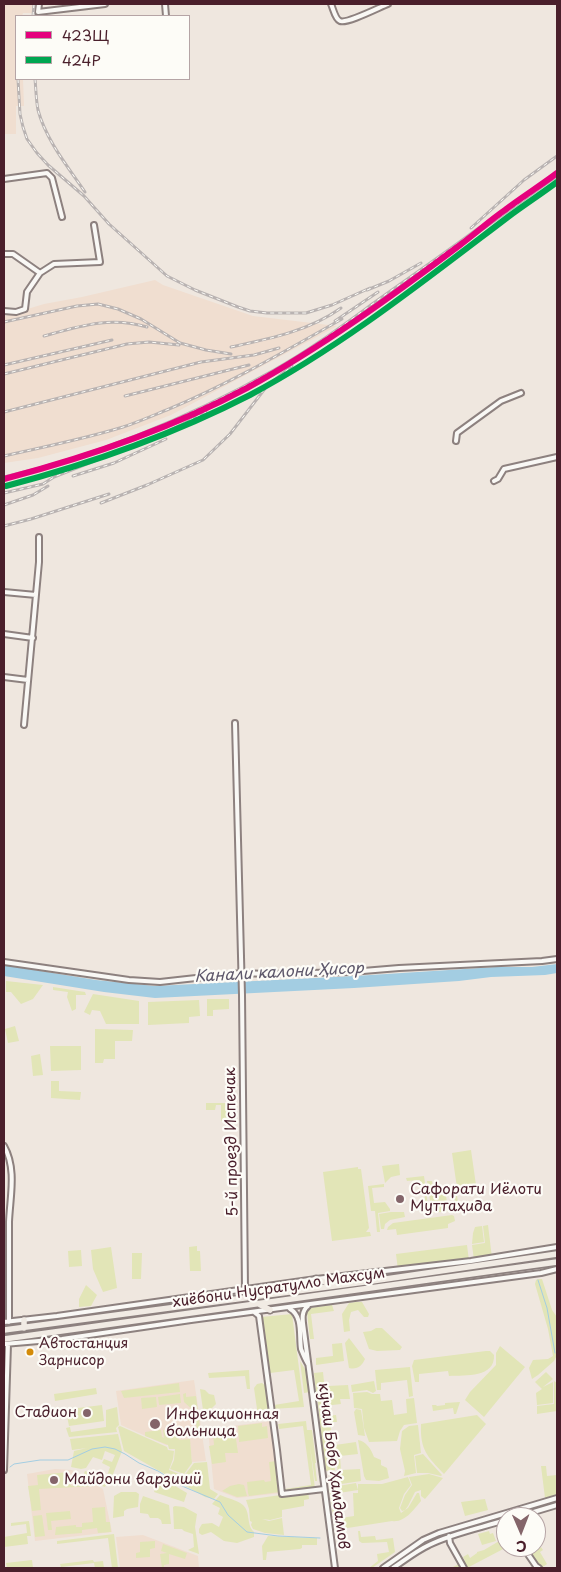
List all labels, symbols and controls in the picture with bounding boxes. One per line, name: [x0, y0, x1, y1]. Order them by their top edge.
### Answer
legend: [15, 15, 190, 80]
text: 423Щ: [62, 23, 109, 46]
text: 424Р: [62, 48, 101, 71]
water label: Канали калони Ҳисор: [194, 959, 364, 987]
street label: 5-й проезд Испечак: [222, 1067, 242, 1217]
place label: Сафорати Иёлоти Муттаҳида: [410, 1181, 542, 1216]
marker: Сафорати Иёлоти Муттаҳида: [394, 1193, 406, 1205]
street label: хиёбони Нусратулло Махсум: [172, 1264, 386, 1312]
place label: Автостанция Зарнисор: [39, 1336, 128, 1368]
marker: Автостанция Зарнисор: [25, 1347, 35, 1357]
street label: кӯчаи Бобо Ҳамдамов: [314, 1382, 352, 1550]
place label: Стадион: [15, 1404, 77, 1422]
place label: Инфекционная больница: [166, 1406, 279, 1441]
marker: Стадион: [81, 1407, 93, 1419]
marker: Инфекционная больница: [148, 1417, 162, 1431]
place label: Майдони варзишӣ: [64, 1471, 202, 1489]
marker: Майдони варзишӣ: [48, 1474, 60, 1486]
north arrow: [496, 1507, 546, 1557]
text: С: [516, 1536, 527, 1557]

